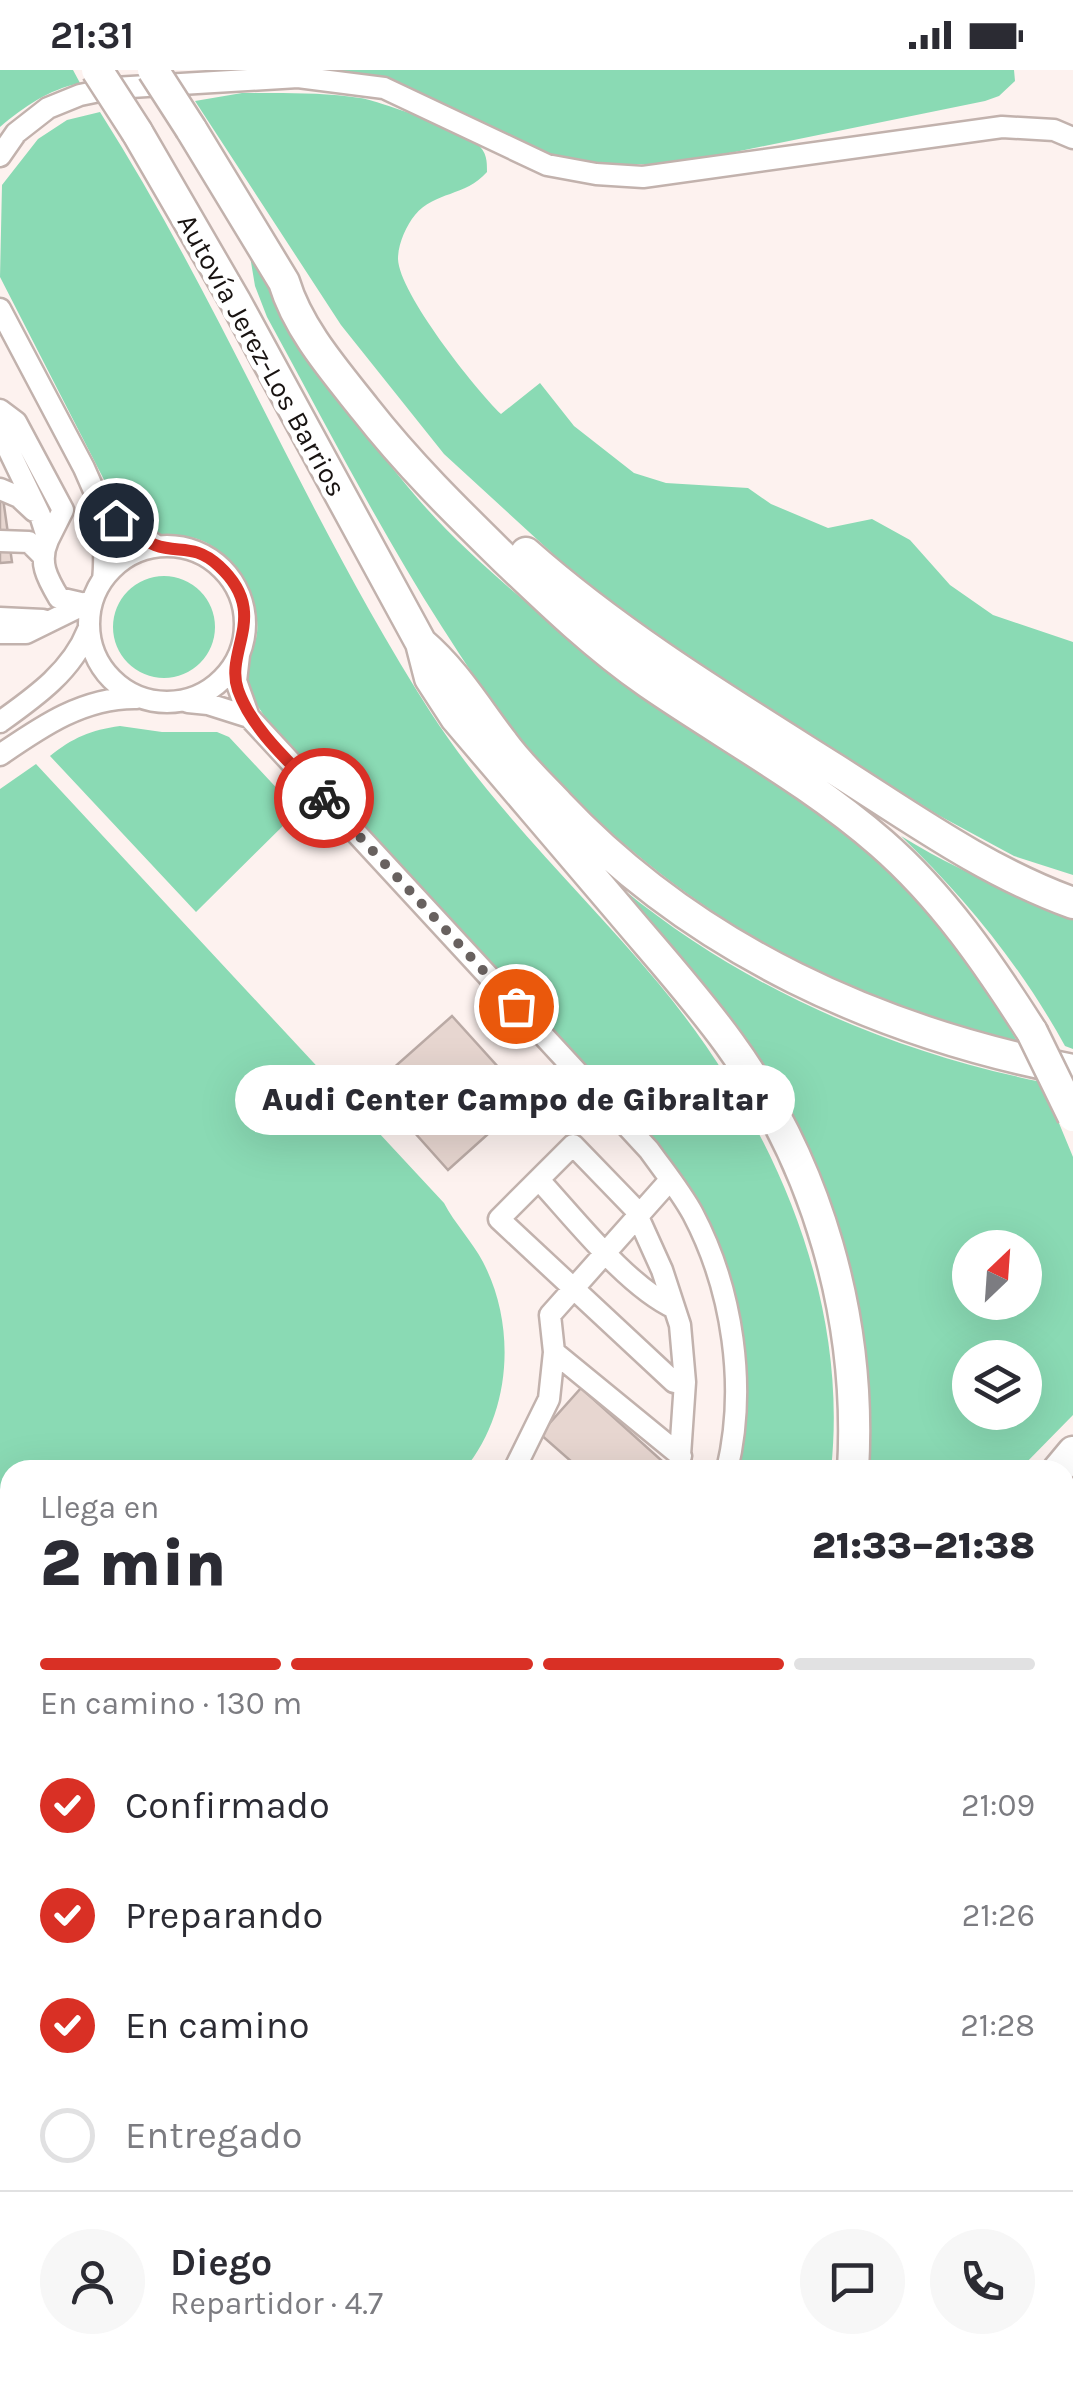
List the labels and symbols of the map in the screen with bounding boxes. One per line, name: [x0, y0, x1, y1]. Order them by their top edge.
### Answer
street label: Autovía Jerez-Los Barrios: [171, 208, 353, 502]
pin: [74, 478, 159, 563]
courier: [274, 748, 374, 848]
pin: [474, 964, 559, 1049]
callout: Audi Center Campo de Gibraltar: [236, 1066, 796, 1136]
north arrow: [952, 1230, 1042, 1320]

